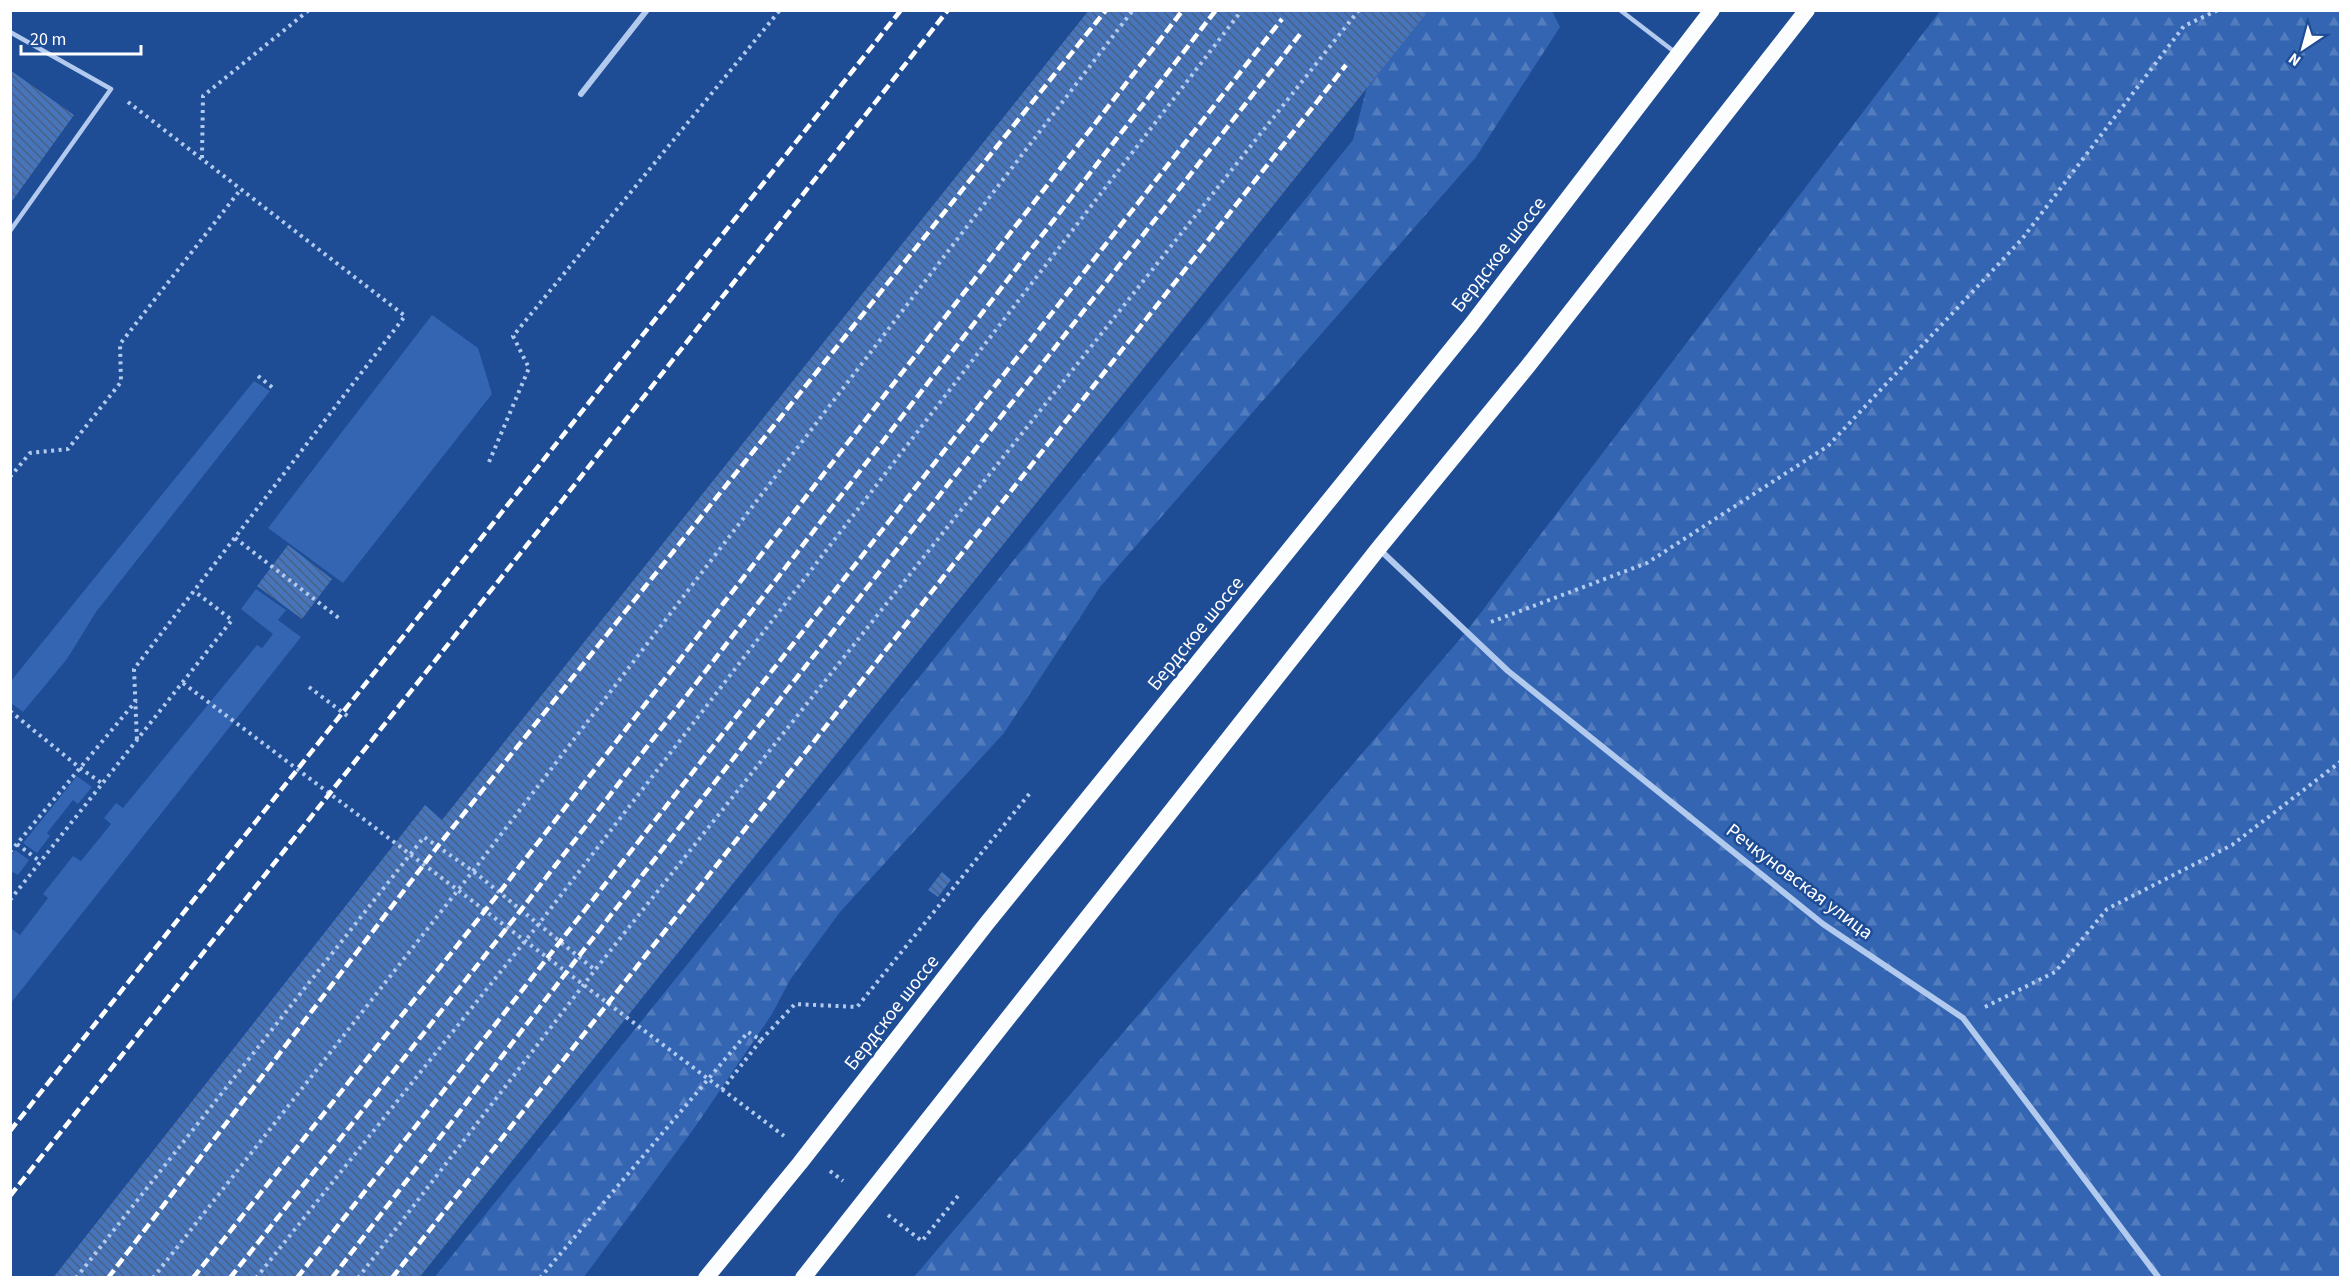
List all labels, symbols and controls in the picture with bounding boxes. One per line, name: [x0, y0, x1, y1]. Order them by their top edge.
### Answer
scale bar: [21, 18, 141, 56]
north arrow: [2273, 18, 2333, 78]
text: 20 m: [30, 27, 66, 52]
text: N: [2284, 47, 2306, 71]
street label: Бердское шоссе: [1445, 191, 1553, 318]
street label: Бердское шоссе: [1141, 570, 1251, 697]
street label: Речкуновская улица: [1720, 817, 1879, 946]
street label: Бердское шоссе: [838, 949, 946, 1076]

